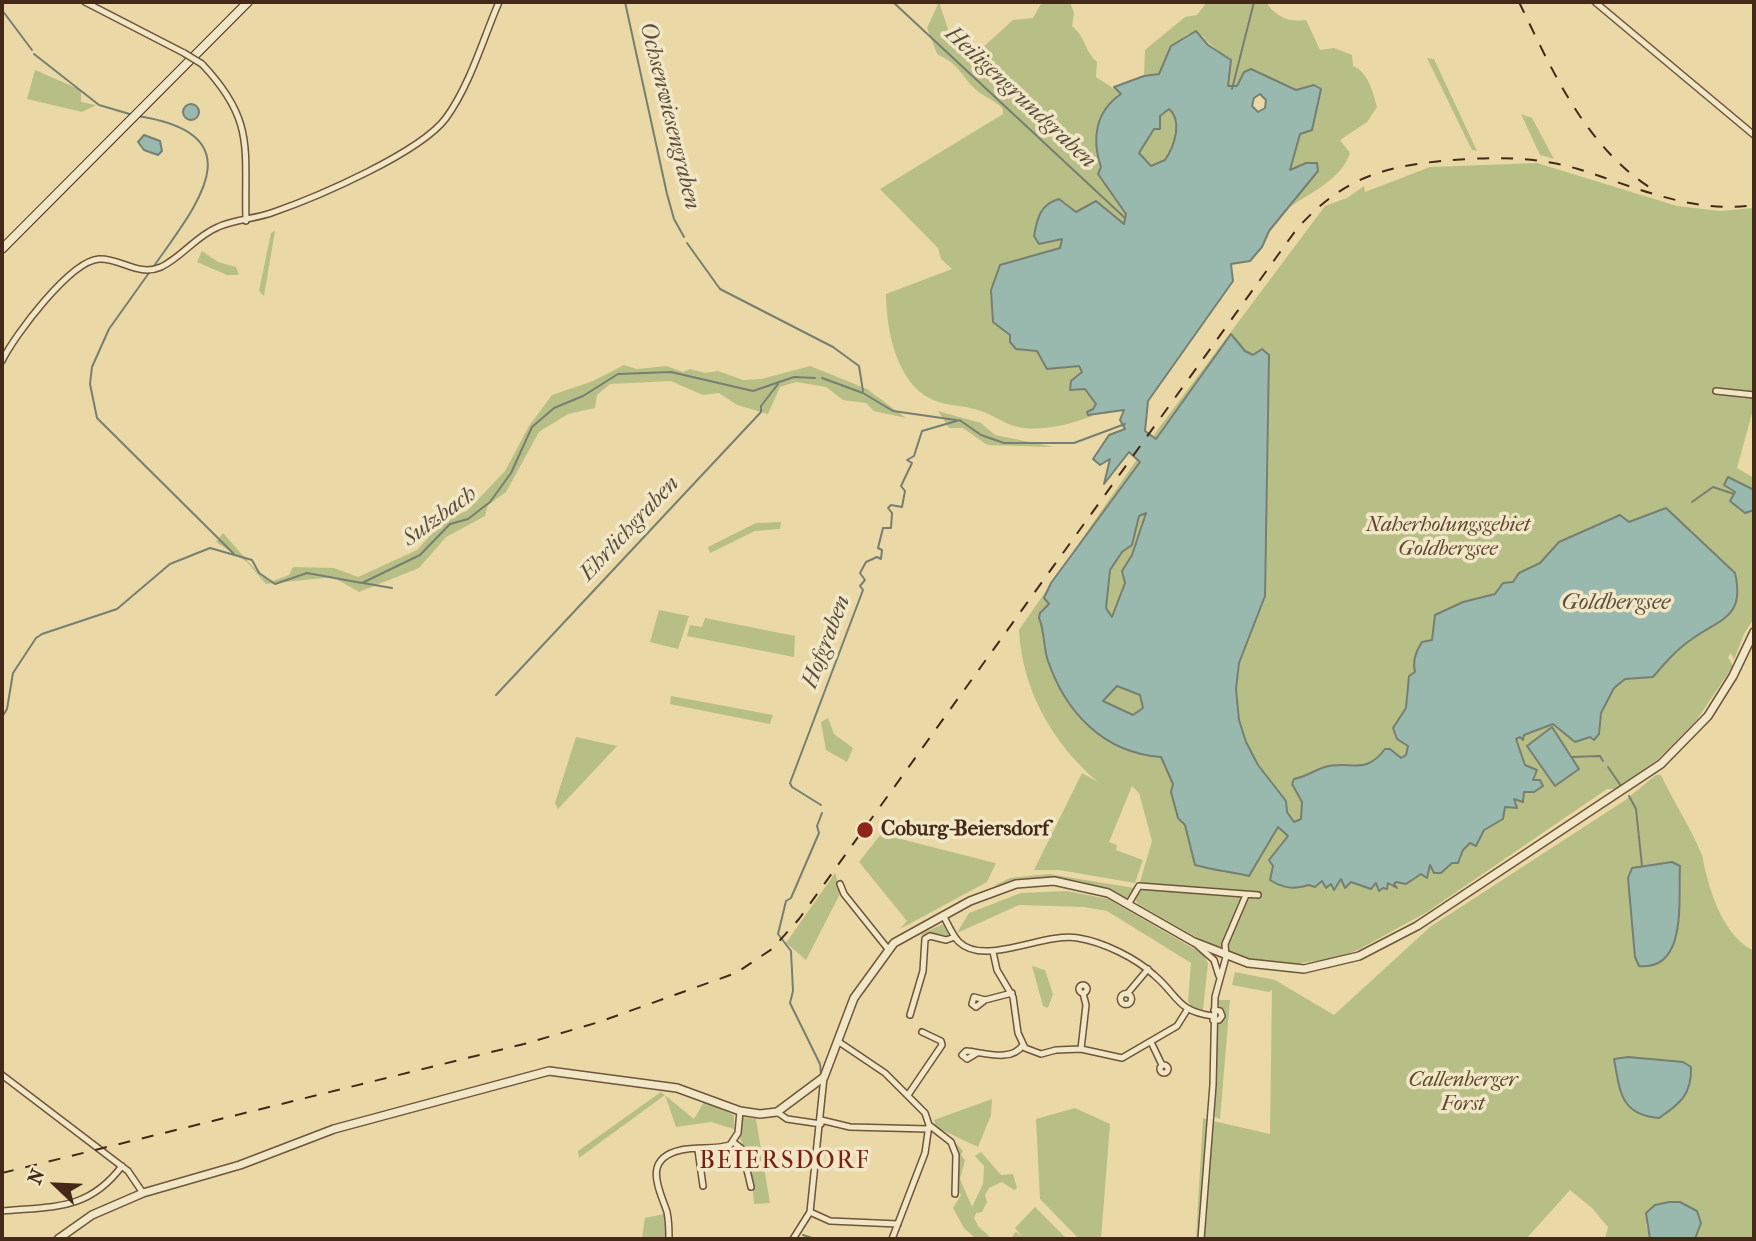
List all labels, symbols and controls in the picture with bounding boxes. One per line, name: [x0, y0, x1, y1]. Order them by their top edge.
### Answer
water label: Ochsenwiesengraben: [632, 20, 706, 212]
water label: Heiligengrundgraben: [939, 21, 1101, 175]
water label: Ehrlichgraben: [574, 471, 686, 587]
water label: Sulzbach: [397, 481, 483, 553]
park label: Naherholungsgebiet Goldbergsee: [1366, 513, 1530, 563]
water label: Goldbergsee: [1562, 589, 1670, 617]
water label: Hofgraben: [797, 592, 857, 692]
place label: Coburg-Beiersdorf: [881, 817, 1049, 843]
marker: Coburg-Beiersdorf: [855, 820, 875, 840]
park label: Callenberger Forst: [1408, 1068, 1518, 1118]
district label: BEIERSDORF: [701, 1148, 869, 1176]
north arrow: [21, 1150, 91, 1220]
text: N: [24, 1166, 50, 1188]

